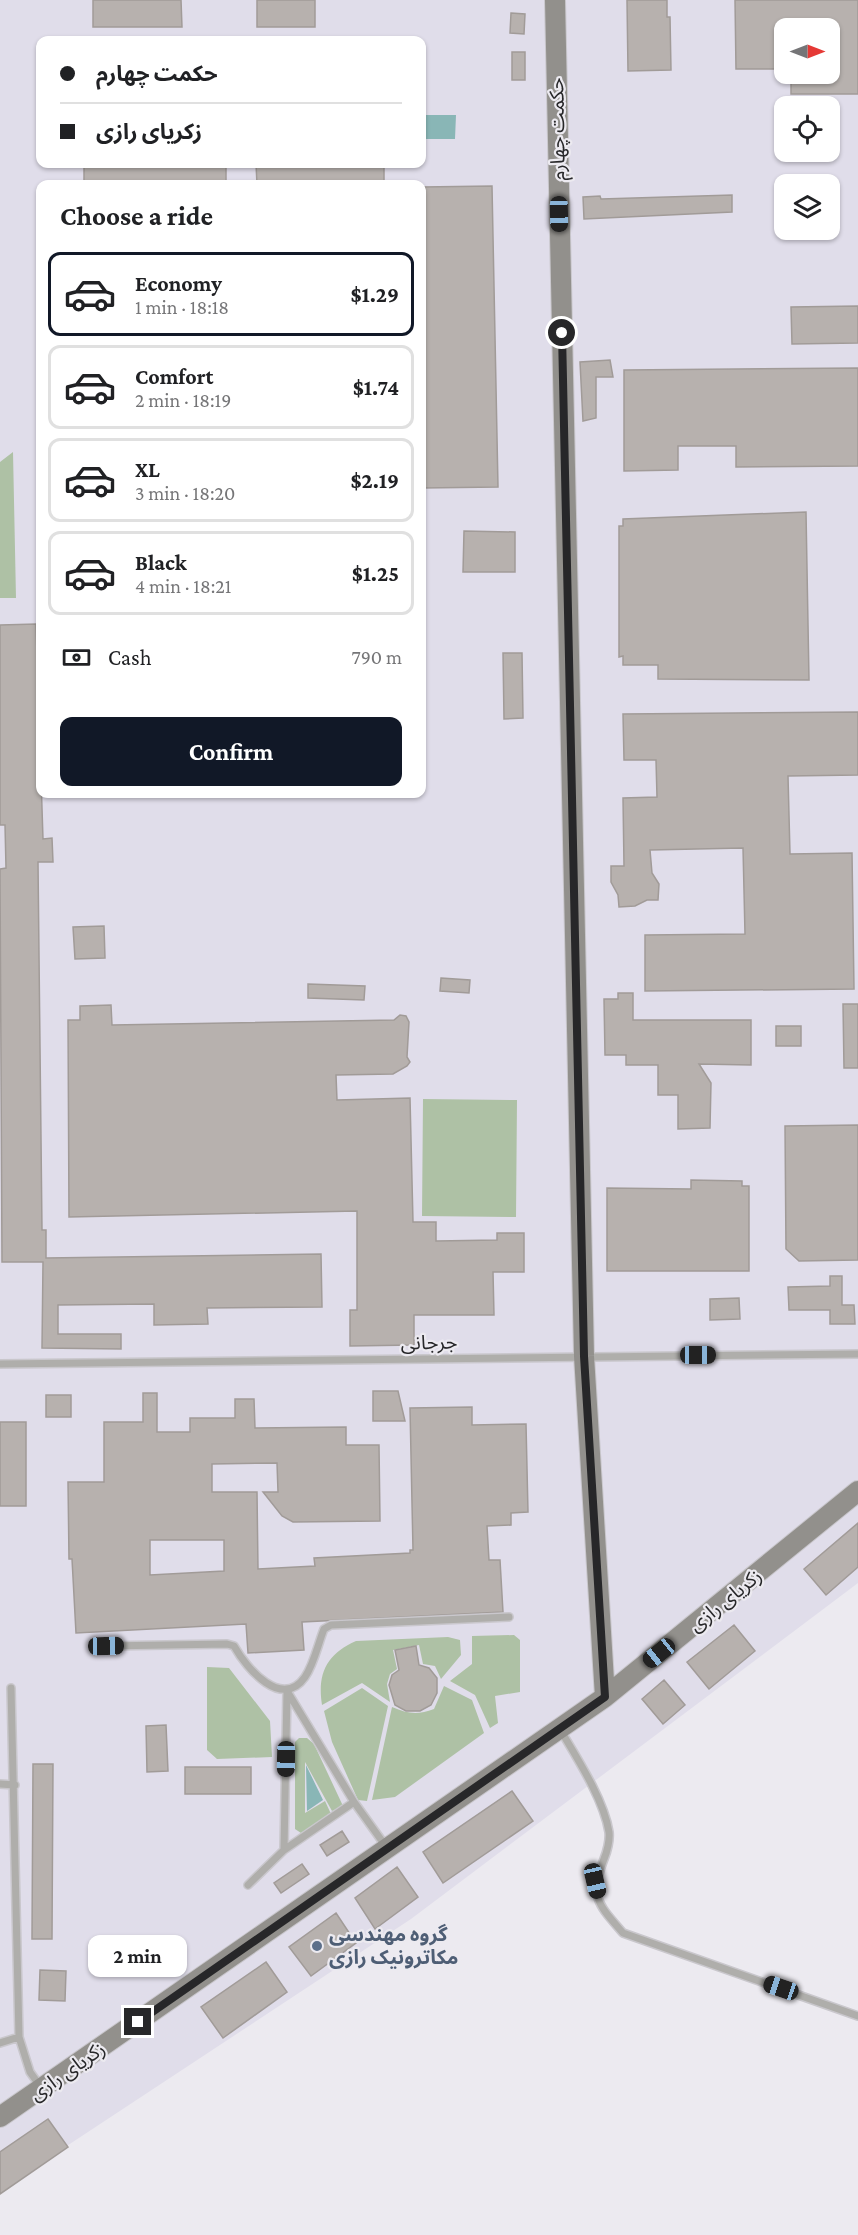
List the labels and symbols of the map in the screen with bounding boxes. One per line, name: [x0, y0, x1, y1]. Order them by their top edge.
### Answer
north arrow: [774, 18, 840, 84]
street label: حکمت چهارم: [545, 77, 573, 181]
car: [550, 196, 568, 232]
route start: [548, 319, 575, 346]
street label: جرجانی: [401, 1331, 458, 1354]
car: [680, 1346, 716, 1364]
street label: زکریای رازی: [684, 1564, 766, 1637]
car: [639, 1635, 679, 1671]
car: [88, 1637, 124, 1655]
car: [277, 1741, 295, 1777]
car: [582, 1861, 608, 1901]
place label: گروه مهندسی مکاترونیک رازی: [329, 1923, 458, 1969]
callout: 2 min: [88, 1935, 188, 1977]
marker: گروه مهندسی مکاترونیک رازی: [310, 1939, 324, 1953]
car: [761, 1974, 801, 2002]
route end: [124, 2008, 151, 2035]
street label: زکریای رازی: [25, 2037, 110, 2106]

